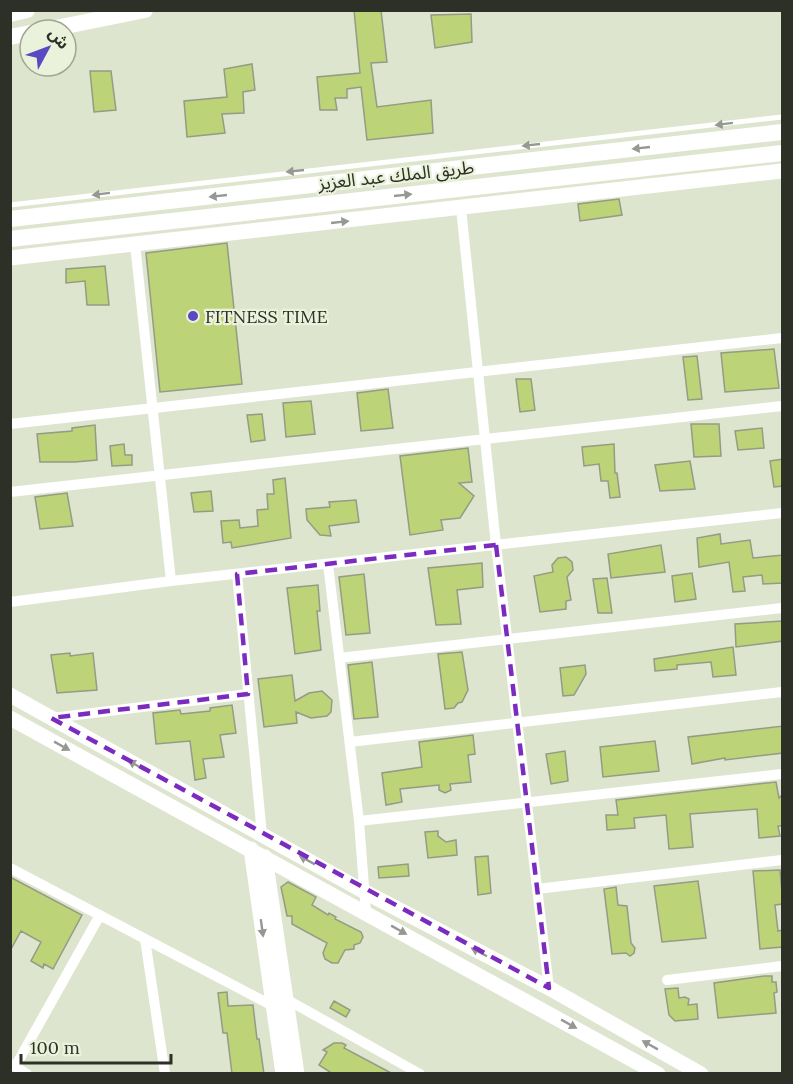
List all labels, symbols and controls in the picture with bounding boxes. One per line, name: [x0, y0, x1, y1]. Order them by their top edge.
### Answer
north arrow: [18, 18, 78, 78]
text: ش: [45, 23, 74, 53]
one-way arrow: [715, 119, 734, 129]
one-way arrow: [521, 141, 540, 150]
one-way arrow: [631, 143, 650, 153]
street label: طريق الملك عبد العزيز: [316, 155, 475, 195]
one-way arrow: [285, 166, 304, 176]
one-way arrow: [92, 189, 111, 199]
one-way arrow: [393, 190, 412, 200]
one-way arrow: [208, 191, 227, 201]
one-way arrow: [331, 217, 350, 226]
place label: FITNESS TIME: [205, 305, 328, 328]
marker: FITNESS TIME: [186, 309, 200, 323]
one-way arrow: [54, 741, 71, 751]
one-way arrow: [127, 760, 144, 770]
one-way arrow: [298, 855, 315, 865]
one-way arrow: [257, 918, 266, 937]
one-way arrow: [390, 925, 407, 935]
one-way arrow: [470, 947, 487, 956]
one-way arrow: [561, 1019, 577, 1030]
scale bar: [21, 1027, 171, 1065]
text: 100 m: [30, 1036, 80, 1059]
one-way arrow: [641, 1040, 658, 1050]

